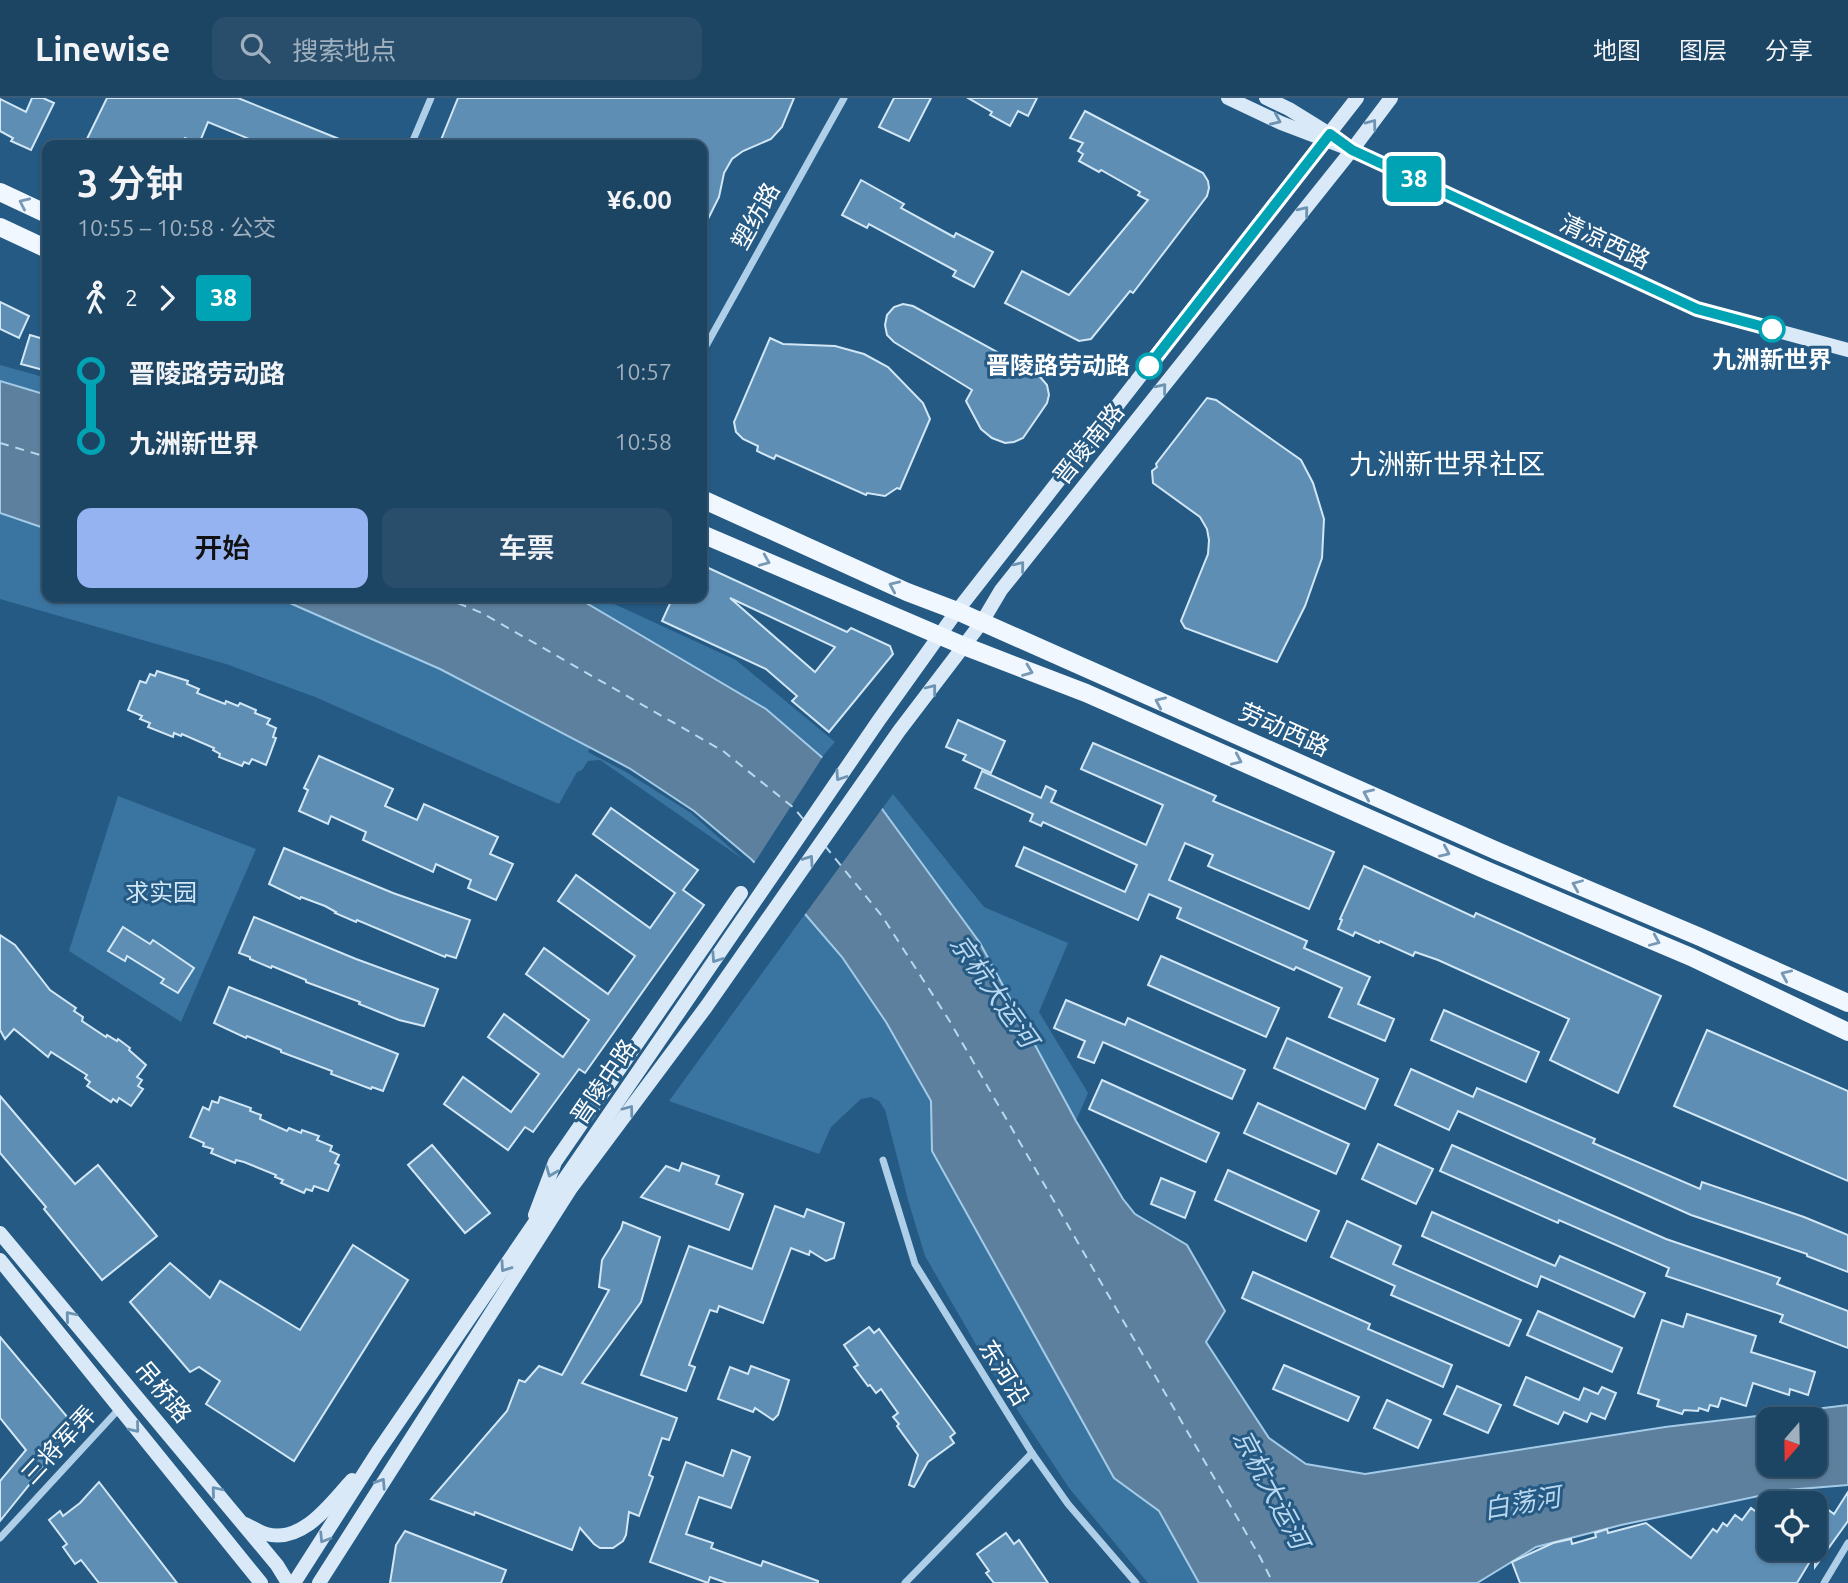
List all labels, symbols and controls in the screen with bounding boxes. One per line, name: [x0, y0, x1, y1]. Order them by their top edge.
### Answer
search box: [212, 17, 702, 80]
icon: search: [236, 29, 274, 67]
text: Linewise: [35, 30, 170, 67]
text: 搜索地点: [292, 36, 396, 65]
text: 地图: [1593, 37, 1641, 64]
text: 图层: [1679, 37, 1727, 64]
text: 分享: [1765, 37, 1813, 64]
one-way arrow: [1269, 112, 1281, 126]
one-way arrow: [1363, 119, 1376, 132]
line badge: 38: [1382, 156, 1446, 202]
text: 3 分钟: [77, 162, 183, 204]
text: 38: [1400, 165, 1428, 192]
street label: 塑纺路: [726, 178, 785, 254]
text: ¥6.00: [607, 185, 672, 214]
one-way arrow: [18, 197, 31, 211]
one-way arrow: [1296, 206, 1308, 219]
street label: 清凉西路: [1556, 209, 1654, 274]
text: 10:55 – 10:58 · 公交: [77, 215, 276, 240]
icon: walk: [77, 279, 115, 317]
icon: forward: [148, 279, 186, 317]
text: 38: [210, 284, 237, 311]
text: 2: [125, 285, 138, 310]
marker: 九洲新世界: [1759, 316, 1785, 342]
place label: 九洲新世界: [1712, 346, 1832, 373]
place label: 晋陵路劳动路: [986, 352, 1130, 379]
marker: 晋陵路劳动路: [1136, 353, 1162, 379]
text: 晋陵路劳动路: [129, 359, 285, 388]
text: 10:57: [614, 359, 672, 384]
one-way arrow: [1154, 384, 1166, 397]
street label: 晋陵南路: [1048, 398, 1129, 489]
text: 九洲新世界: [129, 429, 259, 458]
text: 10:58: [614, 429, 672, 454]
district label: 九洲新世界社区: [1349, 448, 1545, 479]
button: 开始: [77, 508, 368, 588]
button: 车票: [382, 508, 672, 588]
one-way arrow: [757, 553, 770, 567]
one-way arrow: [1012, 562, 1024, 575]
one-way arrow: [888, 580, 901, 594]
one-way arrow: [1022, 662, 1034, 676]
one-way arrow: [923, 684, 936, 697]
one-way arrow: [1155, 696, 1168, 710]
street label: 劳动西路: [1235, 698, 1334, 761]
one-way arrow: [1230, 752, 1243, 766]
one-way arrow: [836, 768, 848, 781]
one-way arrow: [1363, 788, 1376, 802]
one-way arrow: [1438, 844, 1451, 858]
one-way arrow: [801, 855, 813, 868]
park label: 求实园: [125, 879, 197, 906]
one-way arrow: [1572, 879, 1584, 893]
water label: 京杭大运河: [945, 929, 1046, 1056]
one-way arrow: [1648, 933, 1660, 947]
one-way arrow: [712, 950, 724, 963]
one-way arrow: [1780, 969, 1793, 983]
street label: 晋陵中路: [566, 1034, 642, 1129]
one-way arrow: [620, 1105, 633, 1118]
one-way arrow: [546, 1165, 560, 1177]
one-way arrow: [501, 1259, 513, 1272]
one-way arrow: [66, 1312, 78, 1325]
street label: 东河沿: [974, 1335, 1035, 1410]
street label: 吊桥路: [130, 1355, 197, 1428]
street label: 三将军弄: [16, 1400, 101, 1489]
north arrow: [1757, 1407, 1827, 1477]
map controls: [1757, 1407, 1827, 1561]
one-way arrow: [126, 1420, 139, 1432]
water label: 京杭大运河: [1228, 1425, 1317, 1557]
one-way arrow: [373, 1478, 386, 1491]
water label: 白荡河: [1481, 1481, 1568, 1524]
one-way arrow: [212, 1487, 224, 1500]
button: locate: [1757, 1491, 1827, 1561]
one-way arrow: [319, 1530, 332, 1543]

